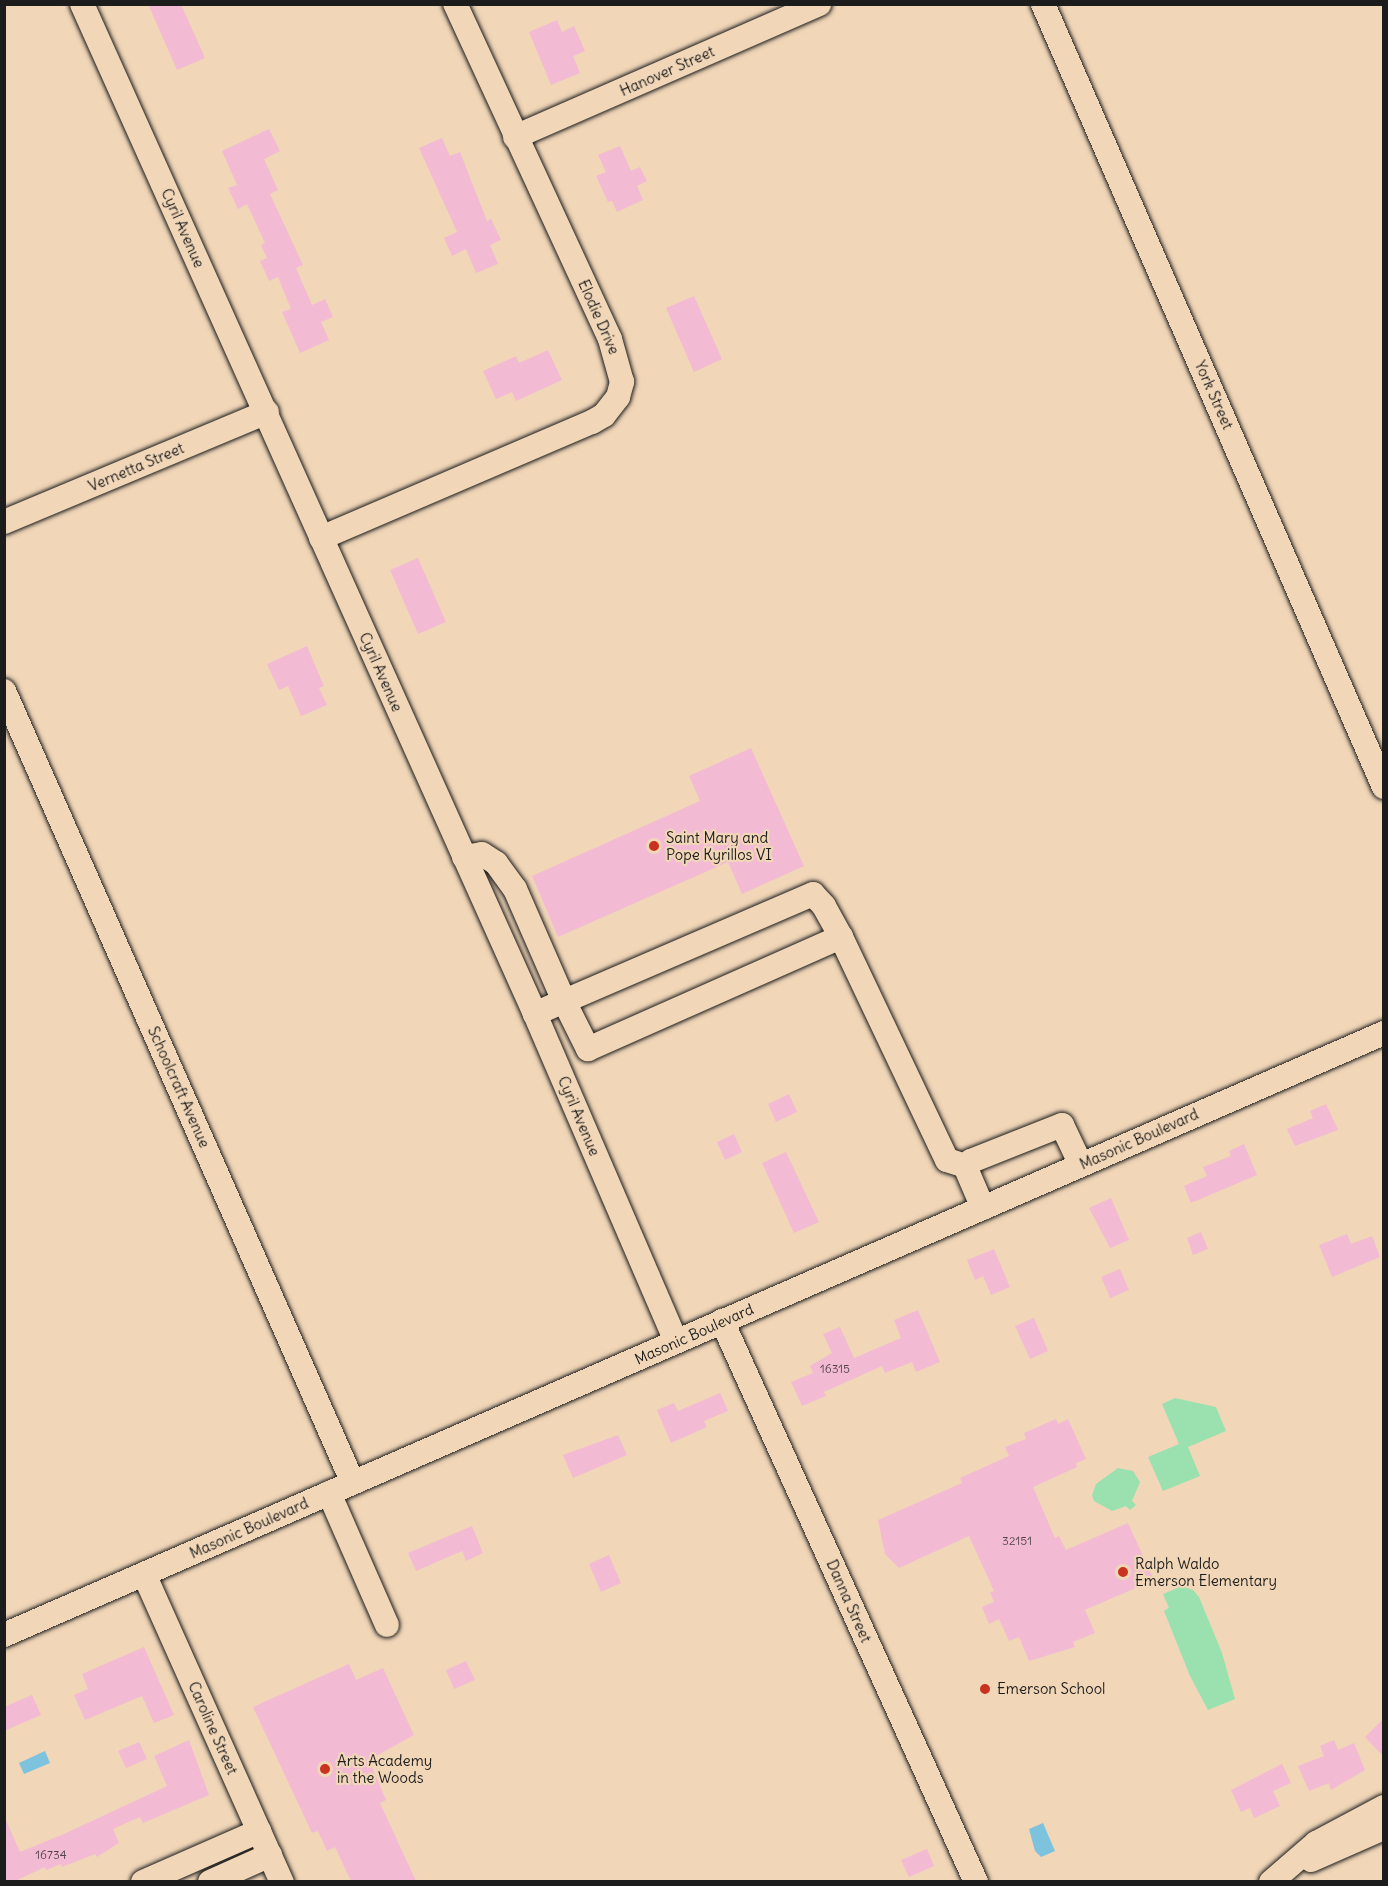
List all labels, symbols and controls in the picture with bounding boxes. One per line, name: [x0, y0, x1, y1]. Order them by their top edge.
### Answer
street label: Hanover Street: [617, 42, 717, 100]
street label: Cyril Avenue: [158, 186, 208, 270]
street label: Elodie Drive: [575, 277, 623, 357]
street label: York Street: [1191, 358, 1237, 432]
street label: Vernetta Street: [86, 439, 186, 495]
street label: Cyril Avenue: [356, 630, 406, 714]
place label: Saint Mary and Pope Kyrillos VI: [666, 828, 772, 863]
marker: Saint Mary and Pope Kyrillos VI: [647, 839, 661, 853]
street label: Schoolcraft Avenue: [144, 1024, 214, 1150]
street label: Cyril Avenue: [554, 1073, 604, 1159]
street label: Masonic Boulevard: [1077, 1105, 1201, 1173]
street label: Masonic Boulevard: [632, 1300, 756, 1368]
house number: 16315: [820, 1362, 850, 1376]
street label: Masonic Boulevard: [187, 1494, 311, 1562]
house number: 32151: [1002, 1534, 1032, 1548]
place label: Ralph Waldo Emerson Elementary: [1135, 1554, 1277, 1589]
street label: Danna Street: [823, 1557, 875, 1645]
marker: Ralph Waldo Emerson Elementary: [1116, 1565, 1130, 1579]
street label: Caroline Street: [184, 1679, 242, 1777]
place label: Emerson School: [997, 1680, 1105, 1698]
marker: Emerson School: [978, 1682, 992, 1696]
place label: Arts Academy in the Woods: [337, 1751, 432, 1786]
marker: Arts Academy in the Woods: [318, 1762, 332, 1776]
house number: 16734: [35, 1848, 67, 1862]

